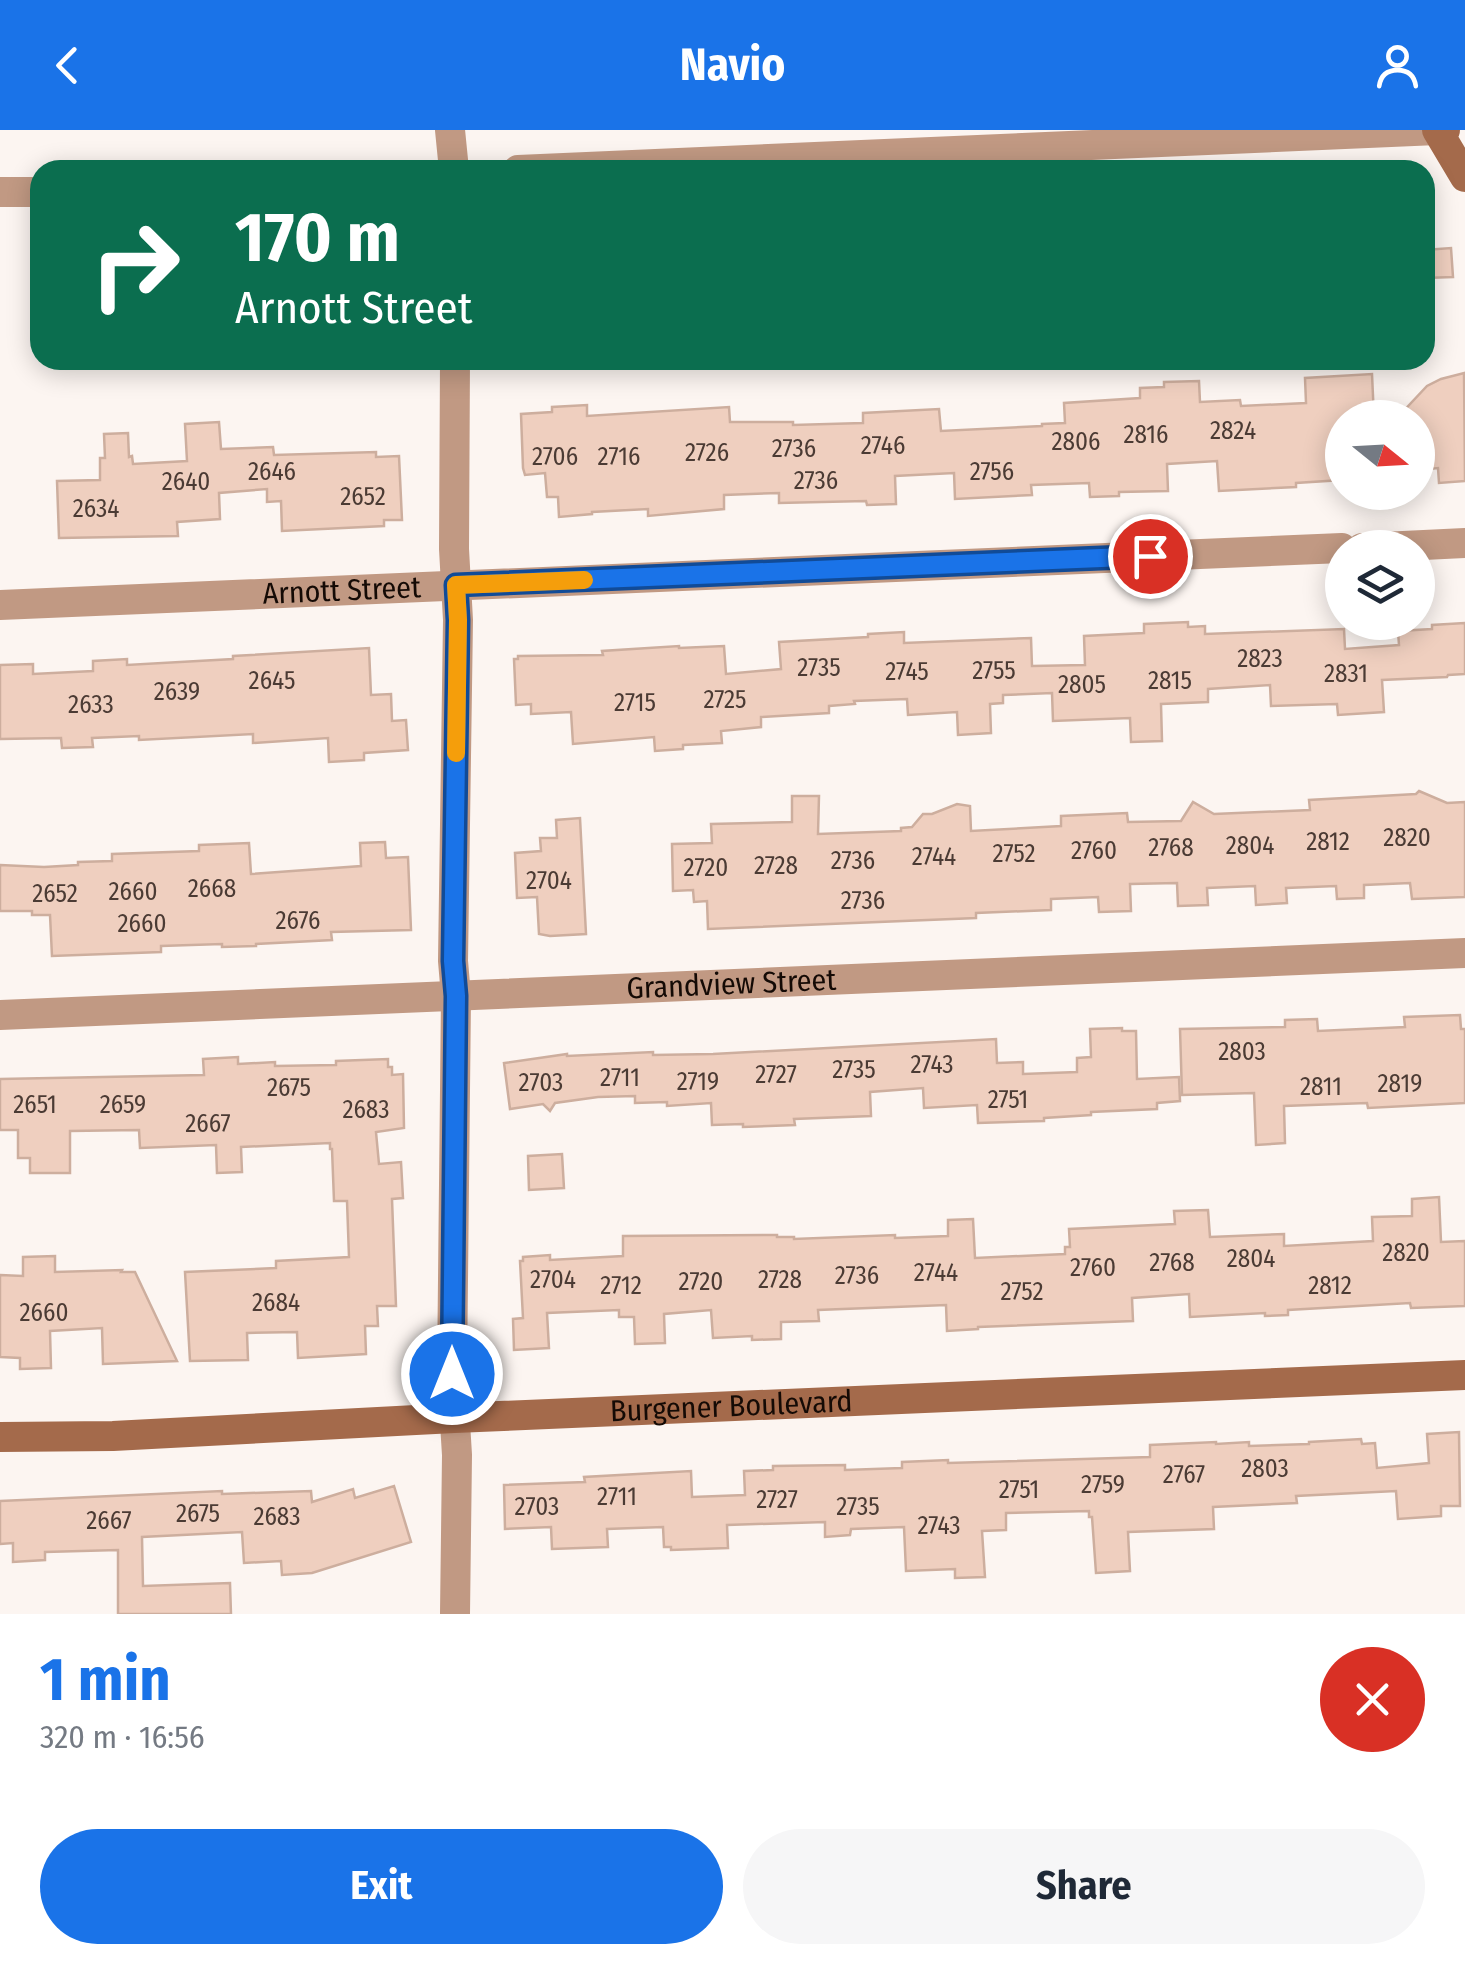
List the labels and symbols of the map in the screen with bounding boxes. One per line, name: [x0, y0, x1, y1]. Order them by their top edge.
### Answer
north arrow: [1325, 400, 1435, 510]
house number: 2824: [1210, 416, 1256, 446]
house number: 2816: [1123, 420, 1169, 450]
house number: 2806: [1052, 427, 1100, 457]
house number: 2746: [861, 431, 905, 461]
house number: 2736: [772, 434, 816, 464]
house number: 2726: [685, 438, 729, 468]
house number: 2706: [532, 442, 578, 472]
house number: 2716: [598, 442, 640, 472]
house number: 2646: [248, 457, 296, 487]
house number: 2756: [970, 457, 1014, 487]
house number: 2736: [794, 466, 838, 496]
house number: 2640: [162, 467, 210, 497]
house number: 2652: [340, 482, 386, 512]
house number: 2634: [73, 494, 119, 524]
pin: [1108, 514, 1193, 599]
street label: Arnott Street: [262, 569, 422, 612]
house number: 2823: [1237, 644, 1283, 674]
house number: 2735: [797, 653, 841, 683]
house number: 2755: [972, 656, 1016, 686]
house number: 2745: [885, 657, 929, 687]
house number: 2831: [1324, 659, 1368, 689]
house number: 2645: [249, 666, 295, 696]
house number: 2815: [1148, 666, 1192, 696]
house number: 2805: [1058, 670, 1106, 700]
house number: 2639: [154, 677, 200, 707]
house number: 2725: [703, 685, 747, 715]
house number: 2715: [614, 688, 656, 718]
house number: 2633: [68, 690, 114, 720]
house number: 2820: [1383, 823, 1431, 853]
house number: 2812: [1306, 827, 1350, 857]
house number: 2804: [1226, 831, 1274, 861]
house number: 2768: [1148, 833, 1194, 863]
house number: 2760: [1071, 836, 1117, 866]
house number: 2752: [993, 839, 1035, 869]
house number: 2744: [912, 842, 956, 872]
house number: 2736: [831, 846, 875, 876]
house number: 2728: [754, 851, 798, 881]
house number: 2720: [684, 853, 728, 883]
house number: 2704: [526, 866, 572, 896]
house number: 2668: [188, 874, 236, 904]
house number: 2660: [109, 877, 157, 907]
house number: 2652: [32, 879, 78, 909]
house number: 2736: [841, 886, 885, 916]
house number: 2676: [276, 906, 320, 936]
house number: 2660: [118, 909, 166, 939]
street label: Grandview Street: [626, 962, 837, 1006]
house number: 2803: [1218, 1037, 1266, 1067]
house number: 2743: [910, 1050, 954, 1080]
house number: 2735: [832, 1055, 876, 1085]
house number: 2727: [755, 1060, 797, 1090]
house number: 2711: [600, 1063, 640, 1093]
house number: 2719: [677, 1067, 719, 1097]
house number: 2703: [519, 1068, 563, 1098]
house number: 2819: [1378, 1069, 1422, 1099]
house number: 2811: [1300, 1072, 1342, 1102]
house number: 2675: [267, 1073, 311, 1103]
house number: 2751: [988, 1085, 1028, 1115]
house number: 2651: [13, 1090, 57, 1120]
house number: 2659: [100, 1090, 146, 1120]
house number: 2683: [342, 1095, 390, 1125]
house number: 2667: [185, 1109, 231, 1139]
house number: 2820: [1382, 1238, 1430, 1268]
house number: 2804: [1227, 1244, 1275, 1274]
house number: 2768: [1149, 1248, 1195, 1278]
house number: 2760: [1070, 1253, 1116, 1283]
house number: 2744: [914, 1258, 958, 1288]
house number: 2736: [835, 1261, 879, 1291]
house number: 2704: [530, 1265, 576, 1295]
house number: 2728: [758, 1265, 802, 1295]
house number: 2720: [679, 1267, 723, 1297]
house number: 2712: [600, 1271, 642, 1301]
house number: 2812: [1308, 1271, 1352, 1301]
house number: 2752: [1001, 1277, 1043, 1307]
house number: 2684: [252, 1288, 300, 1318]
house number: 2660: [20, 1298, 68, 1328]
position arrow: [400, 1322, 504, 1426]
street label: Burgener Boulevard: [609, 1383, 853, 1429]
house number: 2803: [1241, 1454, 1289, 1484]
house number: 2767: [1163, 1460, 1205, 1490]
house number: 2759: [1081, 1470, 1125, 1500]
house number: 2751: [999, 1475, 1039, 1505]
house number: 2711: [597, 1482, 637, 1512]
house number: 2727: [756, 1485, 798, 1515]
house number: 2703: [515, 1492, 559, 1522]
house number: 2735: [836, 1492, 880, 1522]
house number: 2675: [176, 1499, 220, 1529]
house number: 2683: [253, 1502, 301, 1532]
house number: 2667: [86, 1506, 132, 1536]
house number: 2743: [917, 1511, 961, 1541]

